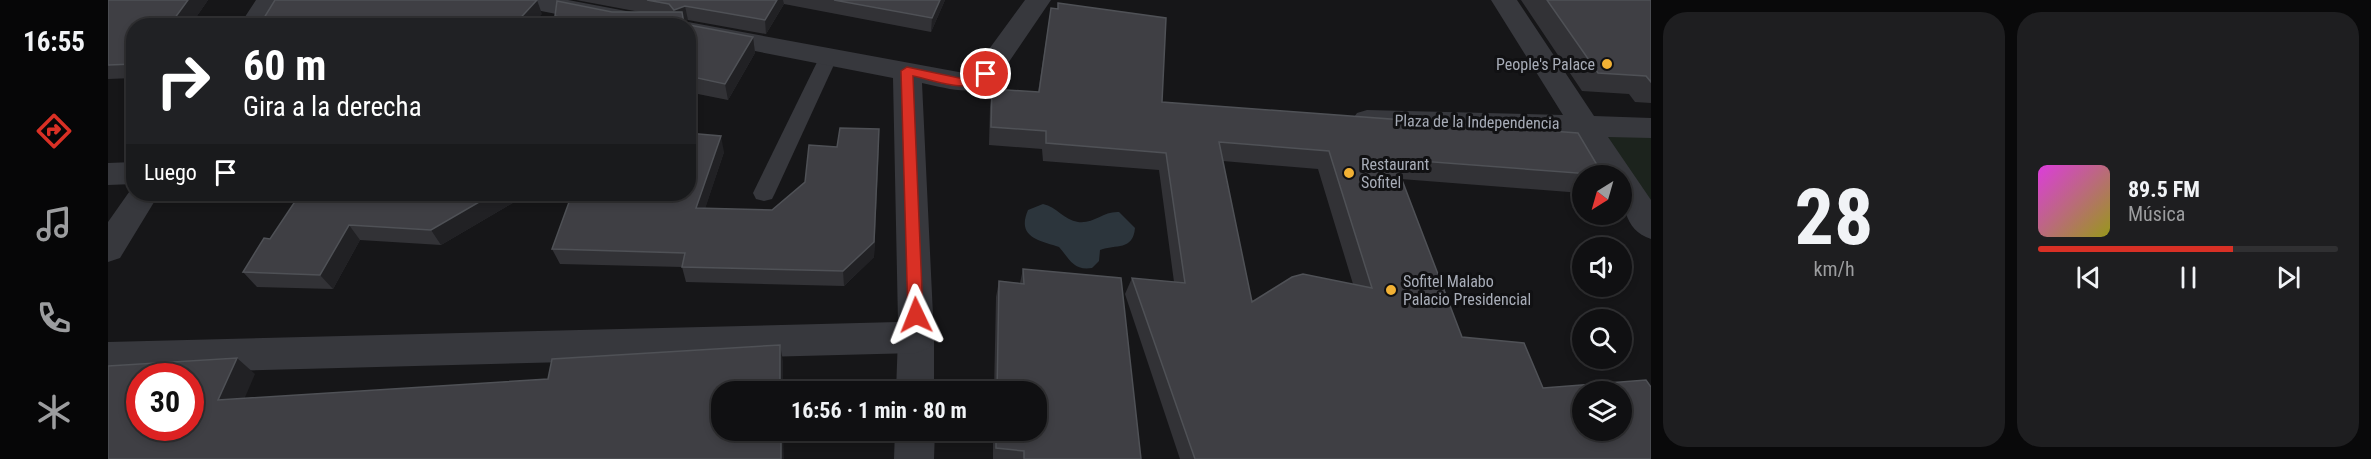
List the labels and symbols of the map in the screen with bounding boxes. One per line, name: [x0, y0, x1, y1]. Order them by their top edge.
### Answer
pin: [960, 48, 1011, 99]
place label: People's Palace: [1496, 55, 1595, 74]
marker: People's Palace: [1600, 57, 1614, 71]
street label: Plaza de la Independencia: [1394, 111, 1560, 133]
place label: Restaurant Sofitel: [1361, 155, 1429, 192]
north arrow: [1572, 165, 1632, 225]
marker: Restaurant Sofitel: [1342, 166, 1356, 180]
place label: Sofitel Malabo Palacio Presidencial: [1403, 272, 1531, 309]
position arrow: [884, 283, 948, 347]
marker: Sofitel Malabo Palacio Presidencial: [1384, 283, 1398, 297]
speed limit sign: 30: [126, 363, 204, 441]

